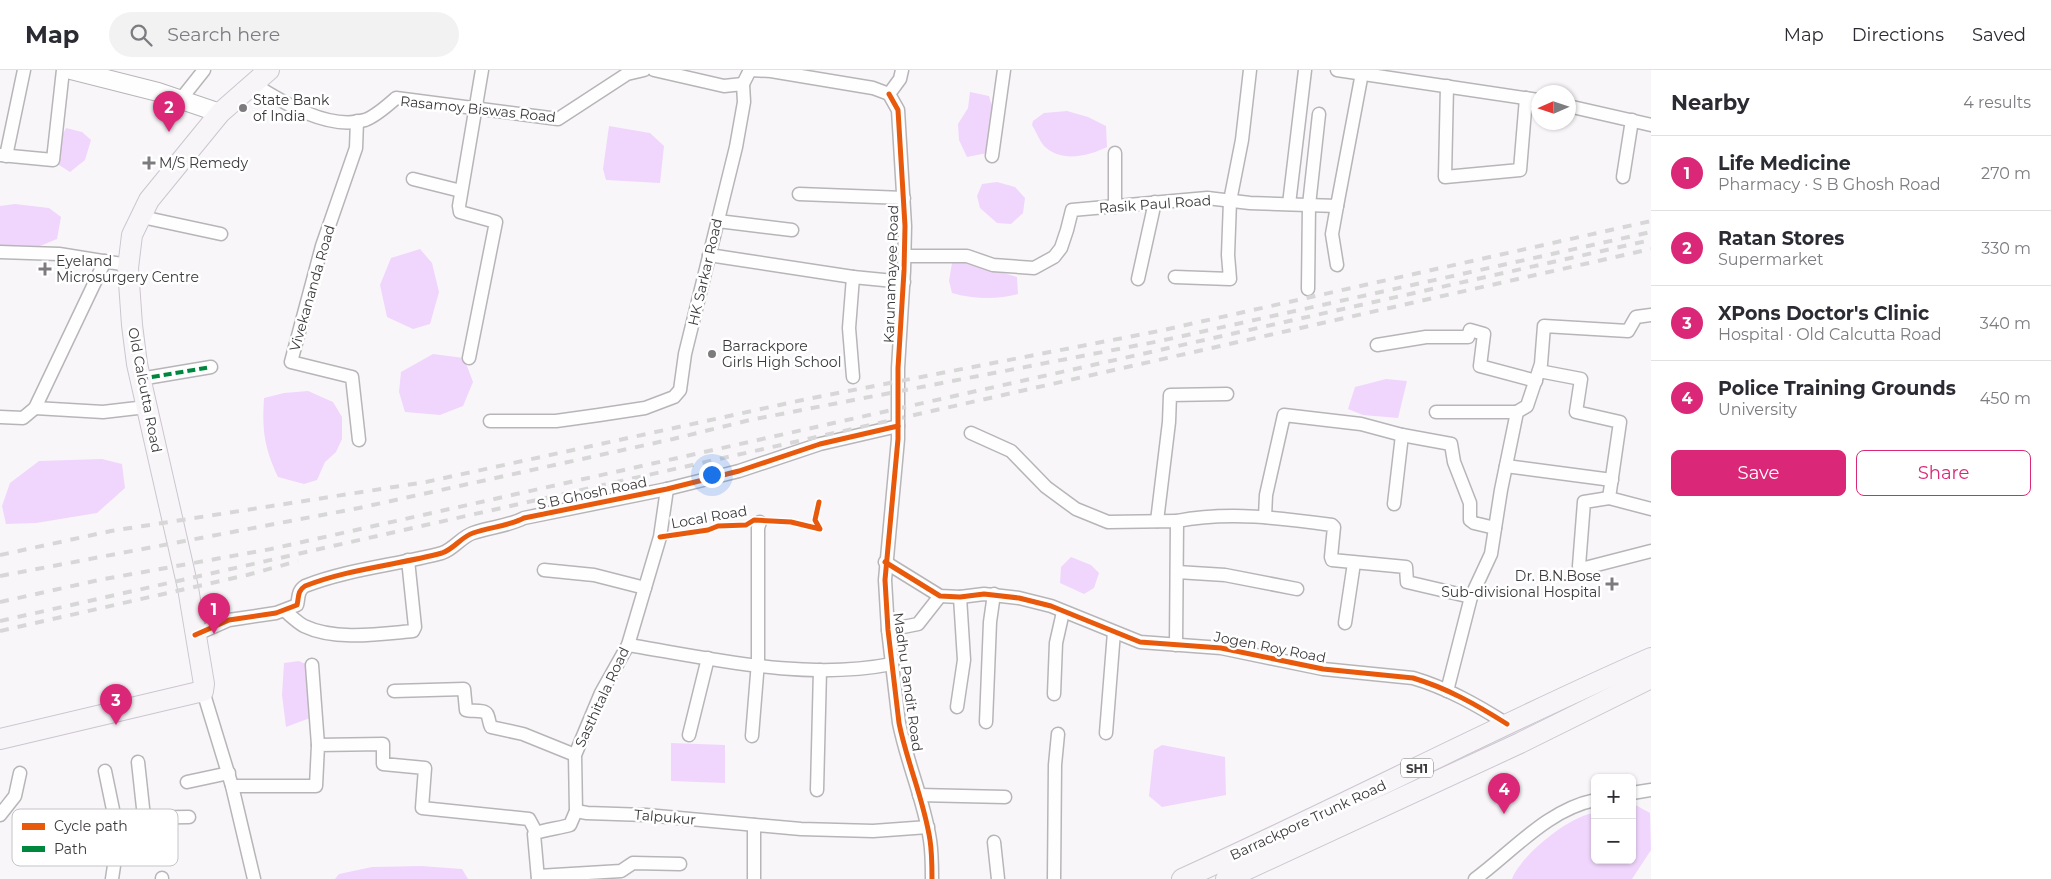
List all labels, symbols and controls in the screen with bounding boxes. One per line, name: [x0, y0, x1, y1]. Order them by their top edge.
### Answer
search box: [109, 12, 459, 57]
text: Map: [25, 20, 79, 49]
icon: search: [127, 21, 155, 49]
text: Search here: [167, 23, 280, 46]
text: Map: [1784, 24, 1824, 46]
text: Directions: [1852, 24, 1944, 46]
text: Saved: [1972, 24, 2026, 46]
north arrow: [1531, 85, 1576, 130]
text: Nearby: [1671, 90, 1750, 115]
pin: 2: [153, 91, 185, 132]
place label: State Bank of India: [253, 91, 330, 125]
street label: Rasamoy Biswas Road: [399, 92, 557, 126]
text: 4 results: [1963, 93, 2031, 112]
marker: State Bank of India: [237, 102, 249, 114]
text: Life Medicine: [1718, 152, 1851, 175]
place label: M/S Remedy: [159, 154, 248, 172]
marker: M/S Remedy: [143, 157, 155, 169]
text: 1: [1684, 164, 1690, 183]
text: 270 m: [1981, 164, 2031, 183]
text: Pharmacy · S B Ghosh Road: [1718, 175, 1941, 194]
street label: Rasik Paul Road: [1098, 191, 1212, 217]
street label: Karunamayee Road: [880, 205, 902, 343]
street label: HK Sarkar Road: [684, 216, 726, 328]
street label: Vivekananda Road: [285, 223, 339, 353]
text: Ratan Stores: [1718, 227, 1844, 250]
text: 2: [1682, 239, 1692, 258]
text: 330 m: [1981, 239, 2031, 258]
text: Supermarket: [1718, 250, 1824, 269]
place label: Eyeland Microsurgery Centre: [56, 252, 199, 286]
marker: Eyeland Microsurgery Centre: [38, 262, 52, 276]
text: XPons Doctor's Clinic: [1718, 302, 1929, 325]
text: 3: [1682, 314, 1692, 333]
text: 340 m: [1980, 314, 2031, 333]
text: Hospital · Old Calcutta Road: [1718, 325, 1942, 344]
street label: Old Calcutta Road: [124, 326, 166, 454]
place label: Barrackpore Girls High School: [722, 337, 841, 371]
marker: Barrackpore Girls High School: [706, 348, 718, 360]
text: Police Training Grounds: [1718, 377, 1956, 400]
text: 4: [1681, 389, 1693, 408]
text: 450 m: [1980, 389, 2031, 408]
text: University: [1718, 400, 1797, 419]
button: Save: [1671, 450, 1846, 496]
button: Share: [1856, 450, 2031, 496]
your location: [699, 462, 725, 488]
street label: S B Ghosh Road: [535, 473, 649, 513]
street label: Local Road: [669, 501, 749, 533]
place label: Dr. B.N.Bose Sub-divisional Hospital: [1441, 567, 1601, 601]
marker: Dr. B.N.Bose Sub-divisional Hospital: [1605, 577, 1619, 591]
pin: 1: [198, 593, 230, 634]
street label: Madhu Pandit Road: [889, 611, 927, 753]
street label: Jogen Roy Road: [1212, 627, 1327, 667]
street label: Sasthitala Road: [571, 644, 633, 750]
pin: 3: [100, 684, 132, 725]
road number: SH1: [1401, 758, 1433, 778]
pin: 4: [1488, 773, 1520, 814]
map controls: [1591, 774, 1636, 864]
button: +: [1591, 774, 1636, 819]
street label: Barrackpore Trunk Road: [1227, 776, 1389, 864]
street label: Talpukur: [633, 805, 697, 829]
legend: [12, 809, 178, 866]
text: Cycle path: [54, 817, 128, 835]
button: −: [1591, 819, 1636, 864]
text: Path: [54, 840, 87, 858]

